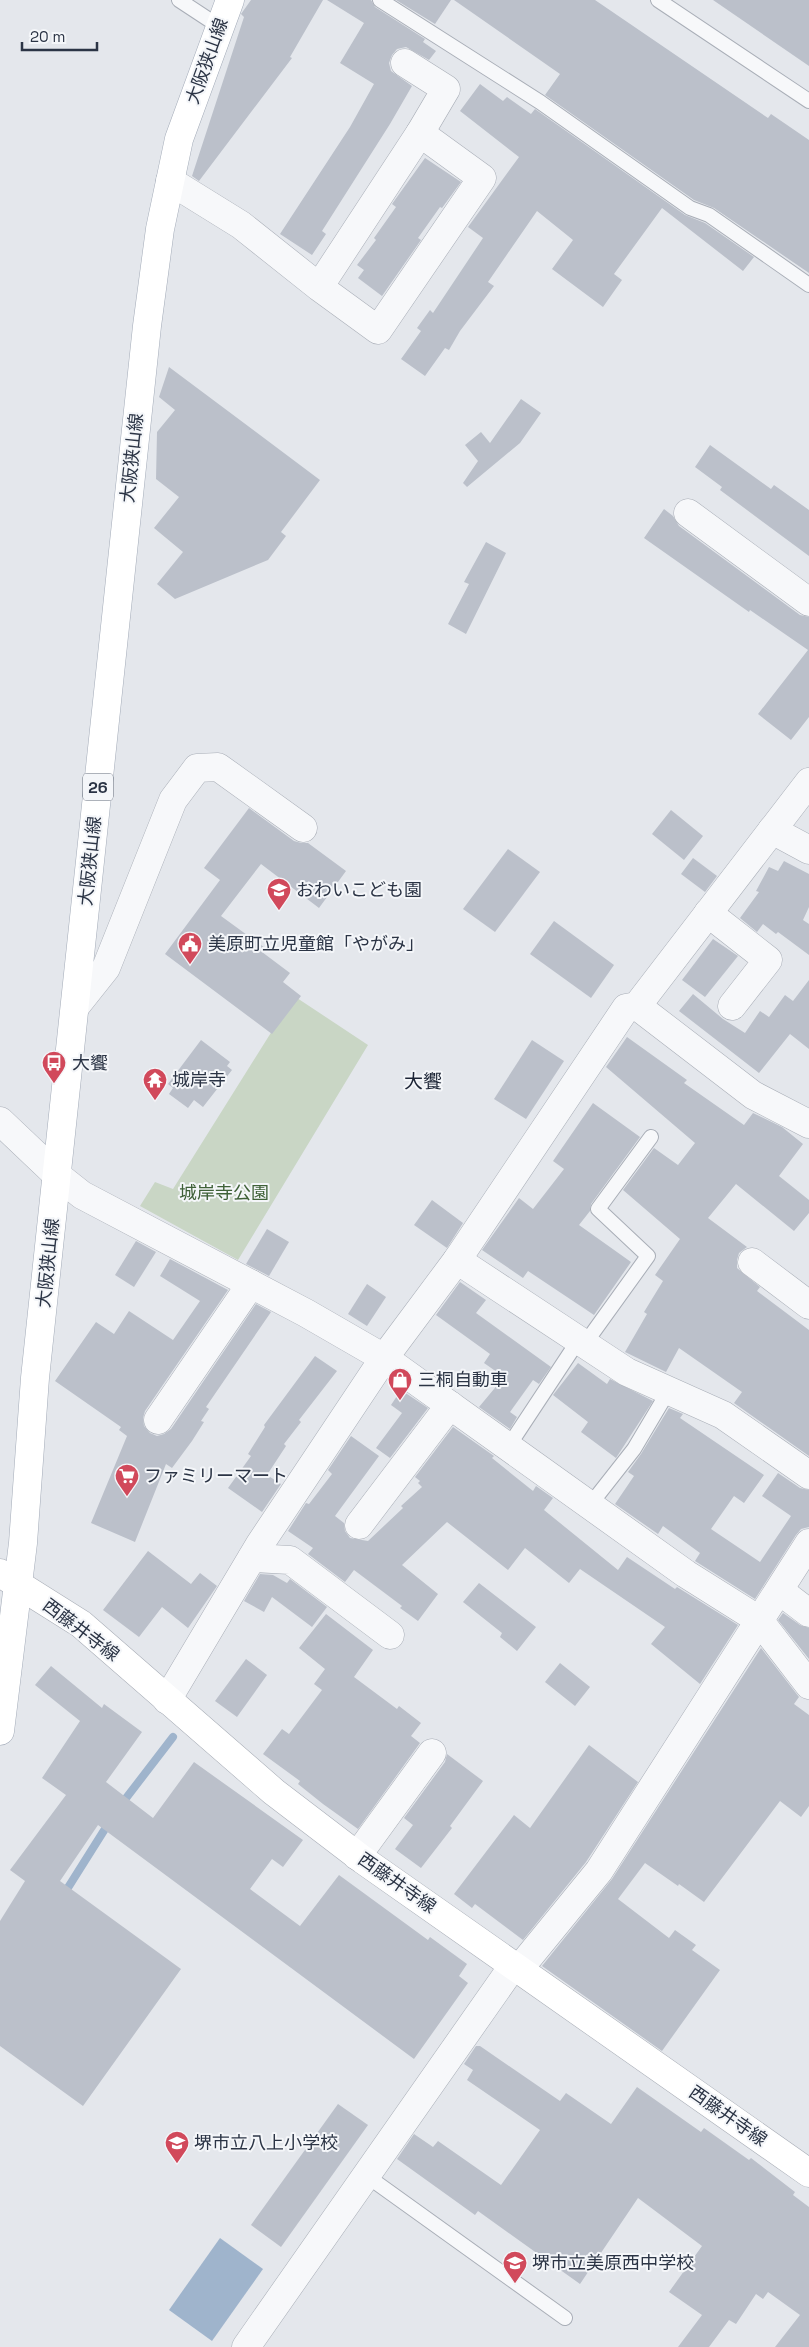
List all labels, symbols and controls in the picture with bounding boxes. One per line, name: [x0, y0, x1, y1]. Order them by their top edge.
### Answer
street label: 大阪狭山線: [180, 15, 233, 107]
scale bar: [22, 20, 98, 52]
text: 20 m: [30, 27, 65, 46]
street label: 大阪狭山線: [115, 412, 148, 504]
road number: 26: [83, 774, 113, 800]
street label: 大阪狭山線: [73, 815, 106, 907]
school or university icon: おわいこども園: [266, 877, 292, 911]
place label: おわいこども園: [296, 878, 422, 901]
public building icon: 美原町立児童館「やがみ」: [177, 931, 203, 965]
place label: 美原町立児童館「やがみ」: [208, 932, 424, 955]
bus stop icon: 大饗: [41, 1050, 67, 1084]
place label: 大饗: [72, 1051, 108, 1074]
temple icon: 城岸寺: [142, 1067, 168, 1101]
place label: 城岸寺: [172, 1068, 226, 1091]
district label: 大饗: [404, 1069, 442, 1094]
park label: 城岸寺公園: [179, 1181, 269, 1204]
street label: 大阪狭山線: [31, 1217, 64, 1309]
shop icon: 三桐自動車: [387, 1367, 413, 1401]
place label: 三桐自動車: [418, 1368, 508, 1391]
supermarket icon: ファミリーマート: [114, 1463, 140, 1497]
place label: ファミリーマート: [144, 1464, 288, 1487]
street label: 西藤井寺線: [38, 1593, 124, 1666]
street label: 西藤井寺線: [354, 1847, 441, 1918]
street label: 西藤井寺線: [685, 2080, 772, 2151]
school or university icon: 堺市立八上小学校: [164, 2130, 190, 2164]
place label: 堺市立八上小学校: [194, 2131, 338, 2154]
school or university icon: 堺市立美原西中学校: [502, 2250, 528, 2284]
place label: 堺市立美原西中学校: [532, 2251, 694, 2274]

